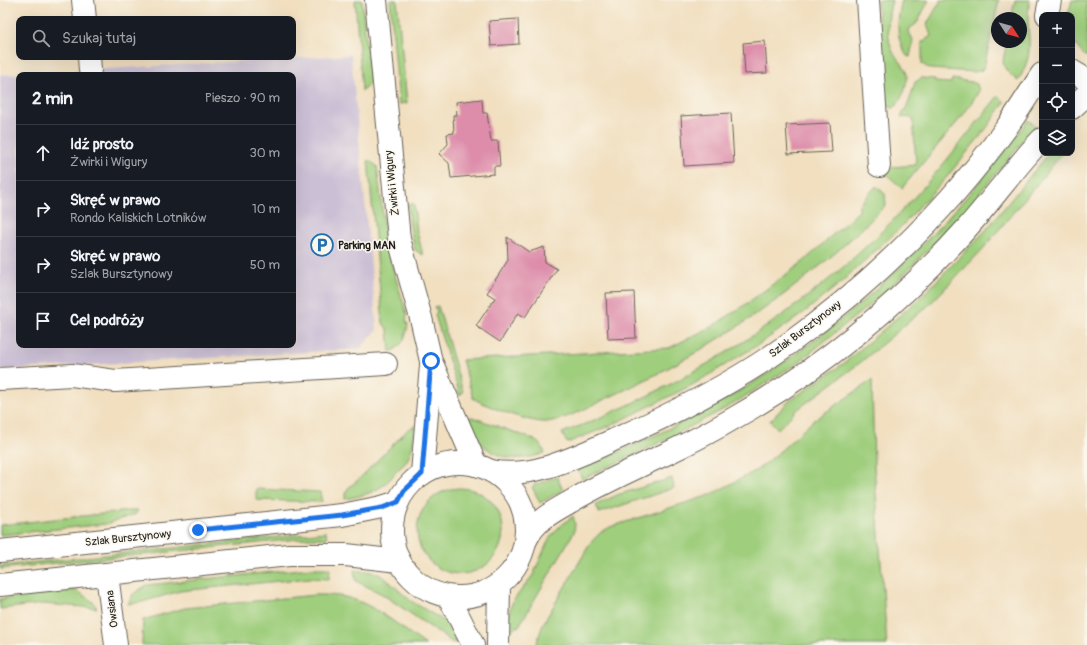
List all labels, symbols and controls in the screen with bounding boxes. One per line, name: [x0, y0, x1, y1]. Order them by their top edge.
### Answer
north arrow: [991, 12, 1027, 48]
map controls: [1039, 12, 1075, 156]
button: +: [1039, 12, 1075, 48]
search box: [16, 16, 296, 60]
icon: search: [30, 27, 52, 49]
text: Szukaj tutaj: [62, 29, 136, 48]
button: −: [1039, 48, 1075, 84]
button: locate: [1039, 84, 1075, 120]
text: 2 min: [32, 88, 73, 109]
text: Pieszo · 90 m: [205, 90, 280, 106]
button: layers: [1039, 120, 1075, 156]
text: Idź prosto: [70, 135, 134, 154]
icon: ahead: [32, 142, 54, 164]
text: 30 m: [250, 145, 280, 161]
street label: Żwirki i Wigury: [382, 149, 402, 216]
text: Żwirki i Wigury: [70, 154, 147, 170]
text: Skręć w prawo: [70, 191, 160, 210]
icon: right: [32, 198, 54, 220]
text: 10 m: [252, 201, 280, 217]
text: Rondo Kaliskich Lotników: [70, 210, 207, 226]
parking icon: Parking MAN: [309, 232, 335, 258]
place label: Parking MAN: [338, 239, 396, 252]
text: Skręć w prawo: [70, 247, 160, 266]
icon: right: [32, 254, 54, 276]
text: 50 m: [250, 257, 280, 273]
text: Szlak Bursztynowy: [70, 266, 172, 282]
street label: Szlak Bursztynowy: [766, 298, 844, 360]
icon: arrive: [32, 310, 54, 332]
text: Cel podróży: [70, 311, 144, 330]
route start: [422, 352, 440, 370]
route end: [189, 521, 207, 539]
street label: Szlak Bursztynowy: [84, 527, 172, 549]
street label: Owsiana: [103, 590, 121, 628]

